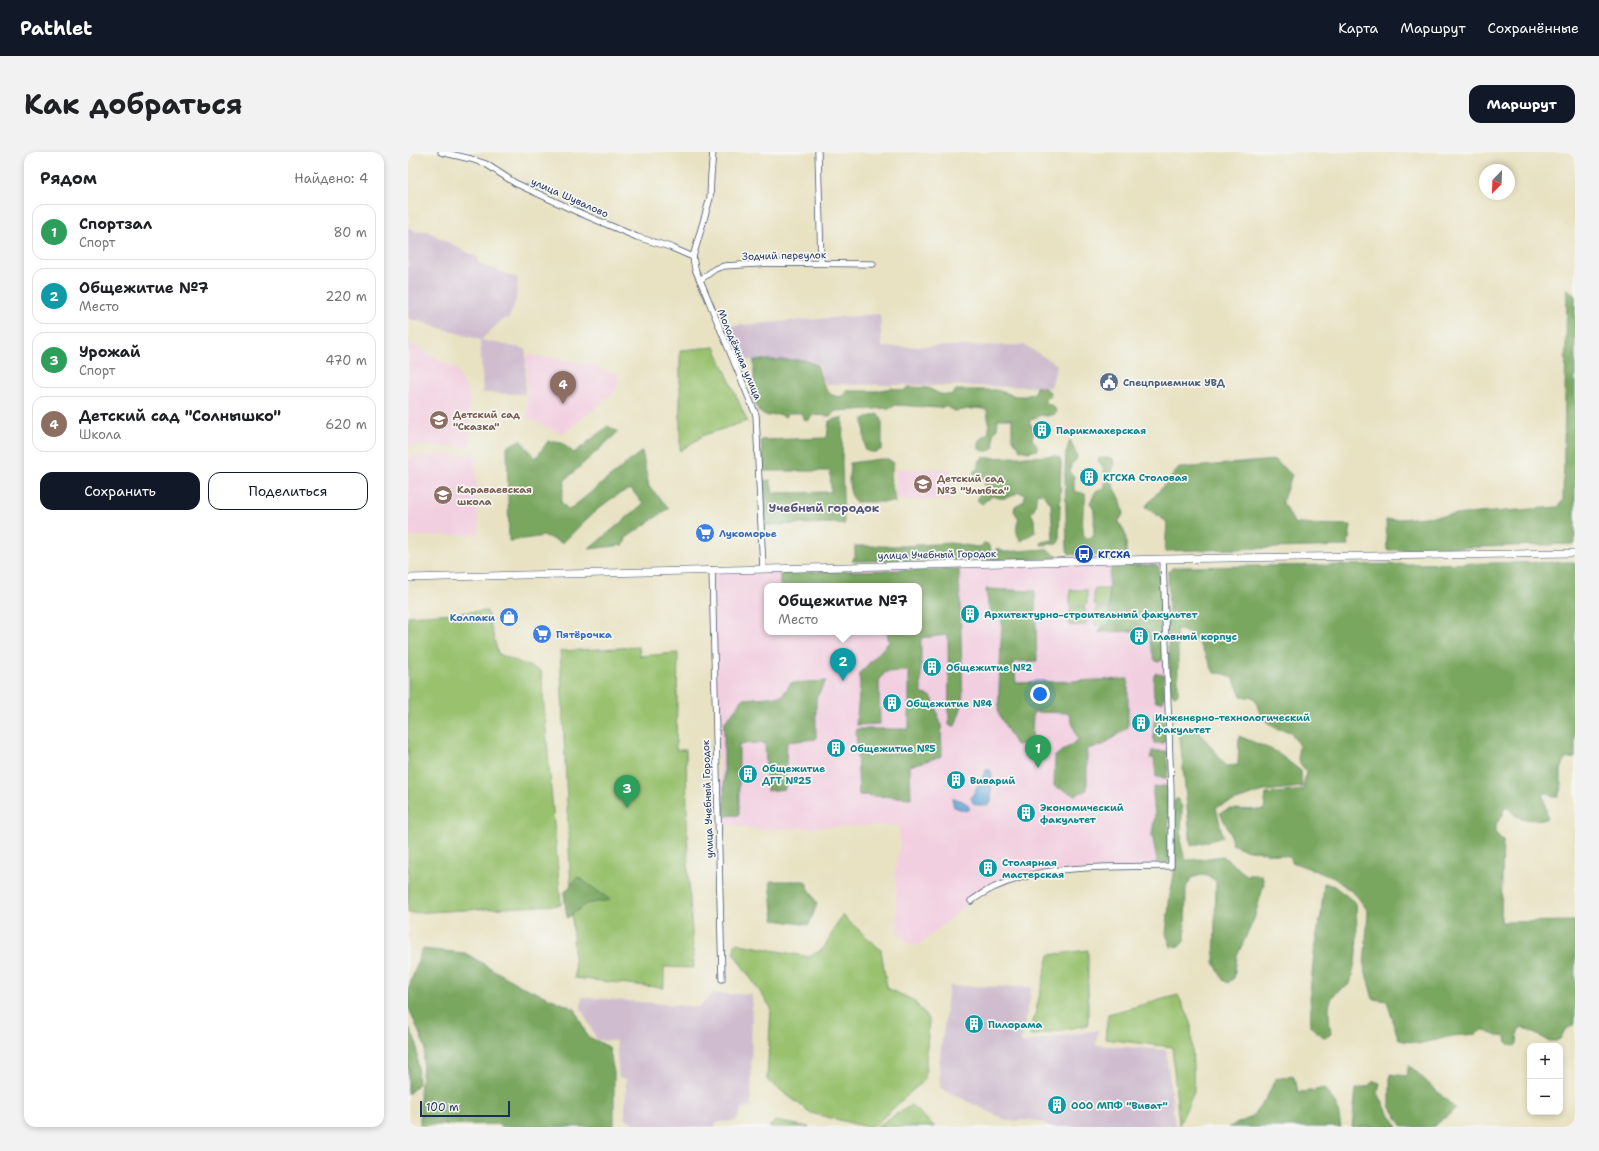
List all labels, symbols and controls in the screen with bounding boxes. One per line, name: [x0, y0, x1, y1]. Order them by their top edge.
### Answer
text: Pathlet: [20, 16, 92, 41]
text: Карта: [1338, 19, 1378, 37]
text: Маршрут: [1400, 19, 1466, 37]
text: Сохранённые: [1488, 19, 1579, 37]
text: Как добраться: [24, 85, 243, 123]
button: Маршрут: [1469, 85, 1575, 123]
north arrow: [1479, 164, 1515, 200]
text: Рядом: [40, 167, 97, 189]
text: Найдено: 4: [294, 170, 368, 187]
street label: улица Шувалово: [529, 175, 611, 220]
text: Спортзал: [79, 214, 152, 234]
text: 1: [51, 224, 57, 241]
text: 80 m: [333, 224, 367, 241]
text: Спорт: [79, 234, 115, 251]
street label: Зодчий переулок: [742, 248, 827, 263]
text: Общежитие №7: [79, 278, 209, 298]
text: 2: [49, 288, 59, 305]
text: 220 m: [325, 288, 367, 305]
text: Место: [79, 298, 119, 315]
street label: Молодёжная улица: [715, 307, 765, 402]
text: Урожай: [79, 342, 140, 362]
text: 3: [49, 352, 59, 369]
text: 470 m: [325, 352, 367, 369]
text: Спорт: [79, 362, 115, 379]
pin: 4: [550, 371, 576, 404]
public building icon: Спецприемник УВД: [1098, 371, 1120, 393]
place label: Спецприемник УВД: [1123, 376, 1226, 389]
text: Детский сад "Солнышко": [79, 406, 281, 426]
place label: Детский сад "Сказка": [453, 408, 520, 433]
school or university icon: Детский сад "Сказка": [428, 409, 450, 431]
text: 4: [49, 416, 59, 433]
text: 620 m: [325, 416, 367, 433]
building icon: Парикмахерская: [1031, 419, 1053, 441]
place label: Парикмахерская: [1056, 424, 1146, 437]
text: Школа: [79, 426, 121, 443]
building icon: КГСХА Столовая: [1078, 466, 1100, 488]
place label: КГСХА Столовая: [1103, 471, 1188, 484]
button: Сохранить: [40, 472, 200, 510]
button: Поделиться: [208, 472, 368, 510]
place label: Детский сад №3 "Улыбка": [937, 472, 1009, 497]
school or university icon: Детский сад №3 "Улыбка": [912, 473, 934, 495]
place label: Караваевская школа: [457, 483, 532, 508]
school or university icon: Караваевская школа: [432, 484, 454, 506]
district label: Учебный городок: [769, 500, 880, 516]
supermarket icon: Лукоморье: [694, 522, 716, 544]
place label: Лукоморье: [719, 527, 777, 540]
bus stop icon: КГСХА: [1073, 543, 1095, 565]
street label: улица Учебный Городок: [878, 547, 997, 562]
place label: КГСХА: [1098, 548, 1131, 561]
popup: [764, 583, 922, 635]
text: Общежитие №7: [778, 591, 908, 611]
building icon: Архитектурно-строительный факультет: [959, 603, 981, 625]
shop icon: Колпаки: [498, 606, 520, 628]
place label: Архитектурно-строительный факультет: [984, 608, 1197, 621]
place label: Колпаки: [450, 611, 495, 624]
text: Место: [778, 611, 819, 628]
supermarket icon: Пятёрочка: [531, 623, 553, 645]
building icon: Главный корпус: [1128, 625, 1150, 647]
place label: Пятёрочка: [556, 628, 612, 641]
place label: Главный корпус: [1153, 630, 1237, 643]
pin: 2: [830, 648, 856, 681]
building icon: Общежитие №2: [921, 656, 943, 678]
place label: Общежитие №2: [946, 661, 1032, 674]
your location: [1030, 684, 1050, 704]
building icon: Общежитие №4: [881, 692, 903, 714]
place label: Общежитие №4: [906, 697, 992, 710]
place label: Инженерно-технологический факультет: [1155, 711, 1310, 736]
building icon: Инженерно-технологический факультет: [1130, 712, 1152, 734]
pin: 1: [1025, 735, 1051, 768]
building icon: Общежитие №5: [825, 737, 847, 759]
street label: улица Учебный Городок: [699, 739, 716, 858]
place label: Общежитие №5: [850, 742, 936, 755]
place label: Общежитие ДГТ №25: [762, 762, 825, 787]
building icon: Общежитие ДГТ №25: [737, 763, 759, 785]
building icon: Виварий: [945, 769, 967, 791]
place label: Виварий: [970, 774, 1015, 787]
pin: 3: [614, 775, 640, 808]
place label: Экономический факультет: [1040, 801, 1124, 826]
building icon: Экономический факультет: [1015, 802, 1037, 824]
place label: Столярная мастерская: [1002, 856, 1064, 881]
building icon: Столярная мастерская: [977, 857, 999, 879]
building icon: Пилорама: [963, 1013, 985, 1035]
place label: Пилорама: [988, 1018, 1043, 1031]
map controls: [1527, 1043, 1563, 1115]
button: +: [1527, 1043, 1563, 1079]
button: −: [1527, 1079, 1563, 1115]
building icon: ООО МПФ "Виват": [1046, 1094, 1068, 1116]
scale bar: [420, 1099, 510, 1118]
place label: ООО МПФ "Виват": [1071, 1099, 1168, 1112]
text: 100 m: [426, 1100, 459, 1115]

